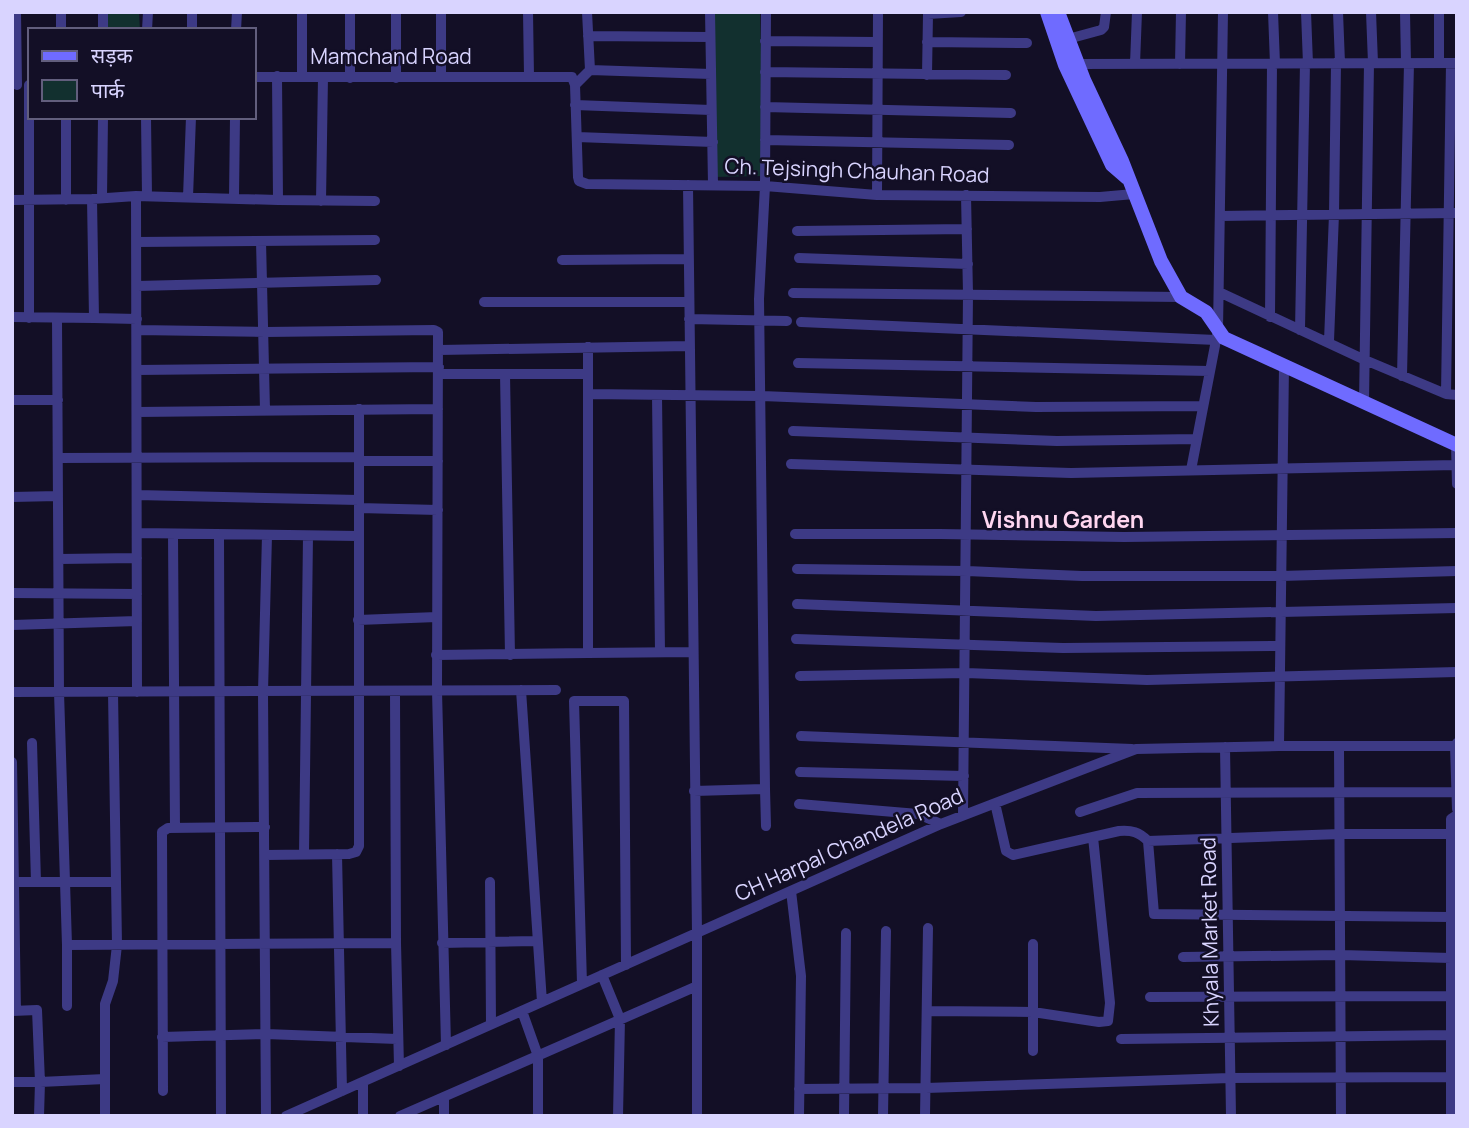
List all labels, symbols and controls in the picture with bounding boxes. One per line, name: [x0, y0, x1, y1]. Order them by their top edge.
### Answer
legend: [28, 28, 256, 119]
text: सड़क: [91, 41, 133, 69]
street label: Mamchand Road: [310, 42, 472, 70]
text: पार्क: [91, 76, 125, 104]
street label: Ch. Tejsingh Chauhan Road: [724, 151, 990, 189]
district label: Vishnu Garden: [982, 503, 1144, 535]
street label: CH Harpal Chandela Road: [730, 781, 967, 907]
street label: Khyala Market Road: [1193, 837, 1225, 1027]

